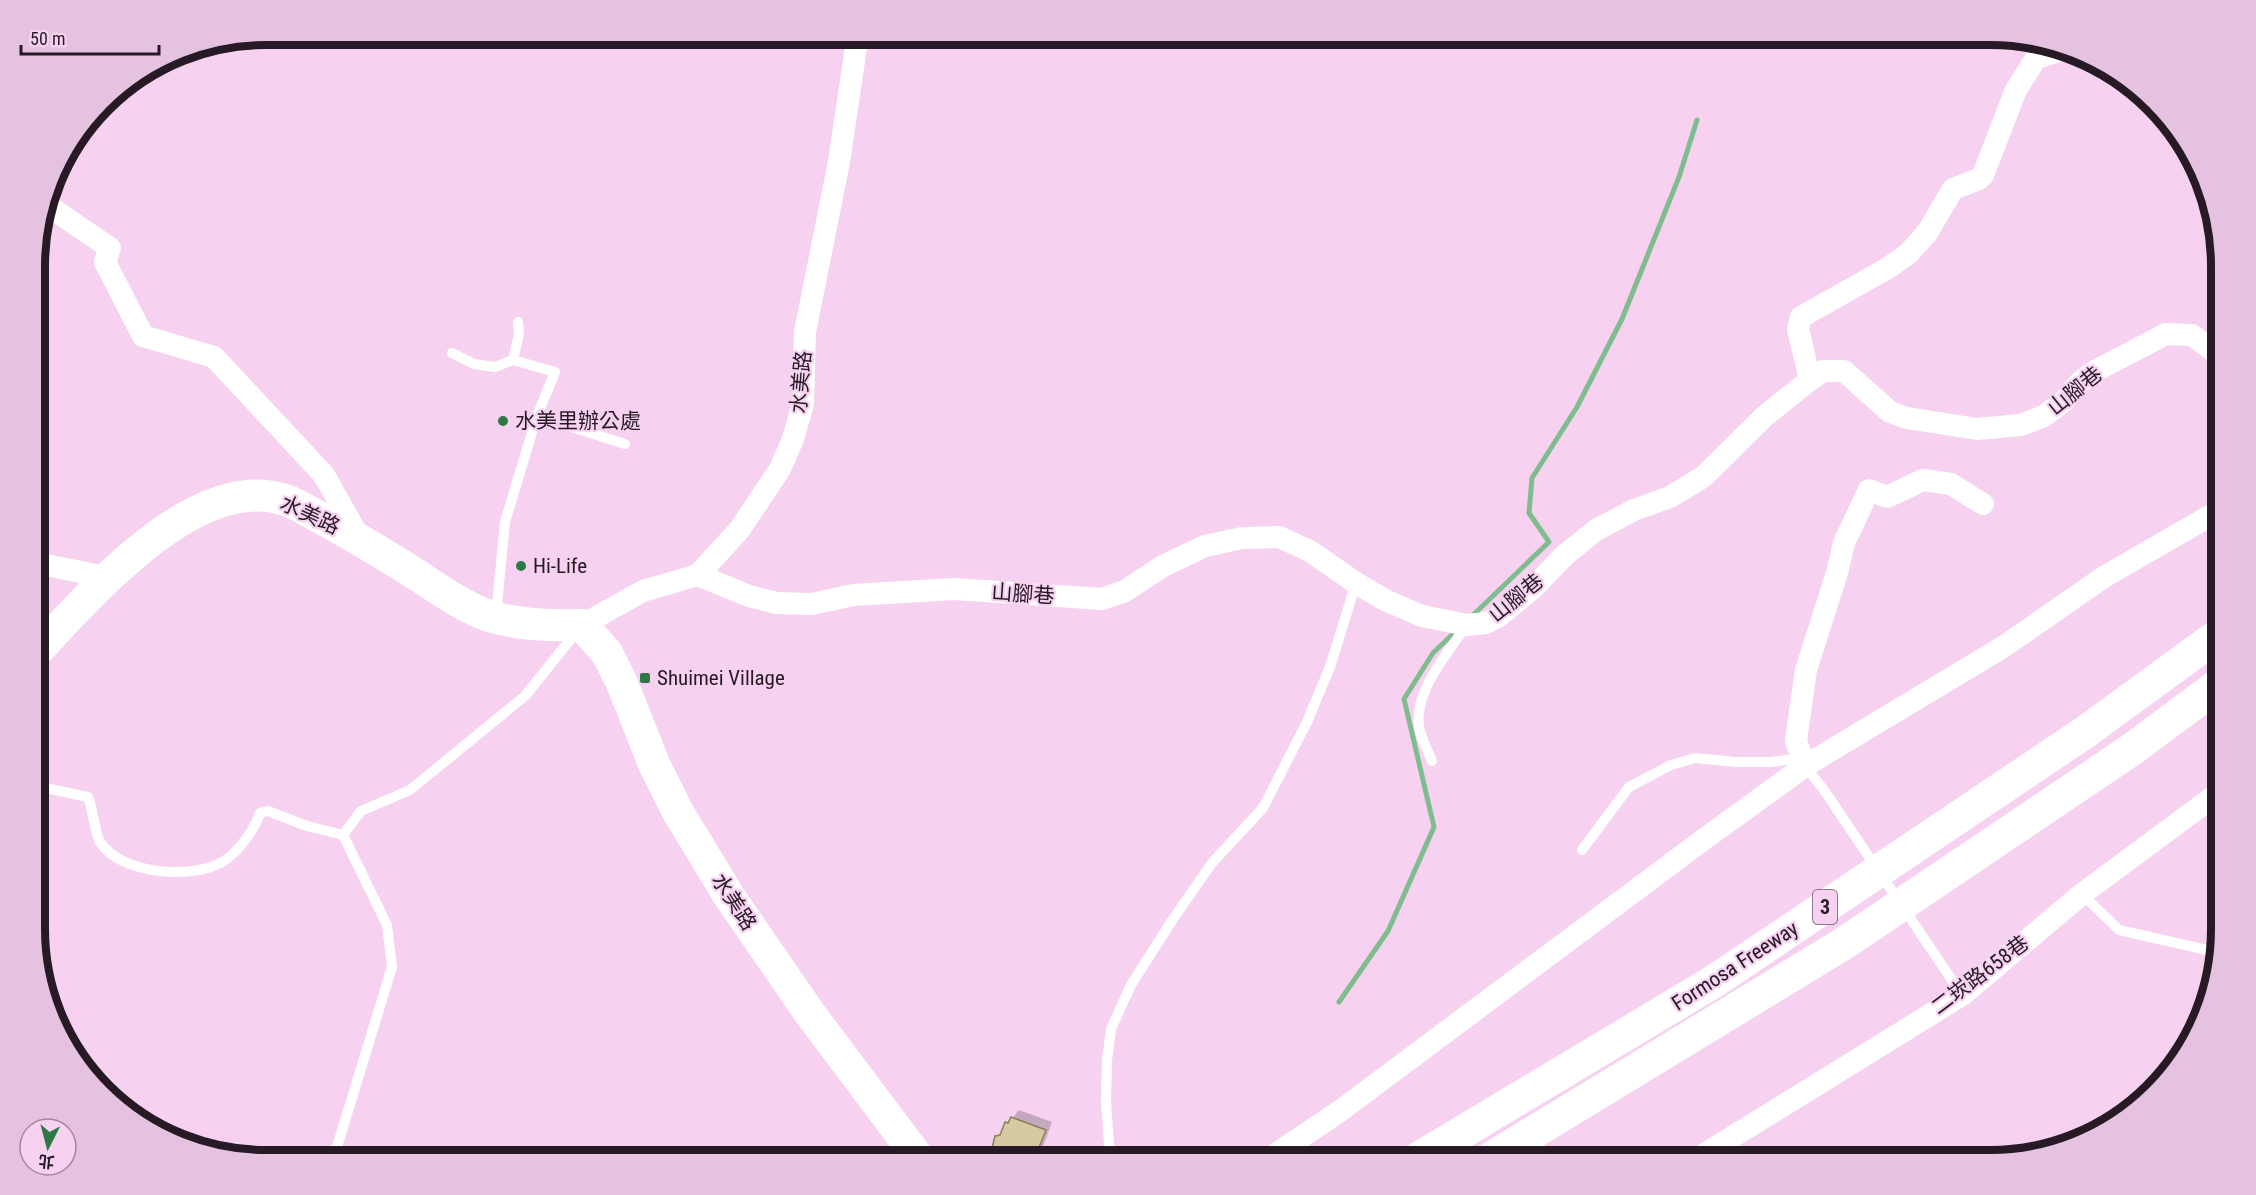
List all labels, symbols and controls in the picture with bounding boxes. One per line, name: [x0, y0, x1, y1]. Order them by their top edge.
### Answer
scale bar: [21, 18, 159, 56]
text: 50 m: [30, 28, 65, 49]
street label: 水美路: [786, 350, 816, 414]
street label: 山腳巷: [2043, 362, 2107, 420]
place label: 水美里辦公處: [515, 409, 641, 433]
marker: 水美里辦公處: [496, 414, 510, 428]
street label: 水美路: [276, 491, 344, 539]
place label: Hi-Life: [533, 554, 587, 578]
marker: Hi-Life: [514, 559, 528, 573]
street label: 山腳巷: [1484, 569, 1548, 627]
street label: 山腳巷: [991, 580, 1055, 608]
place label: Shuimei Village: [657, 666, 785, 690]
marker: Shuimei Village: [638, 671, 652, 685]
street label: 水美路: [707, 869, 761, 935]
road number: 3: [1813, 890, 1837, 924]
street label: Formosa Freeway: [1667, 916, 1803, 1016]
street label: 二崁路658巷: [1927, 931, 2033, 1019]
north arrow: [18, 1117, 78, 1177]
text: 北: [38, 1151, 55, 1172]

